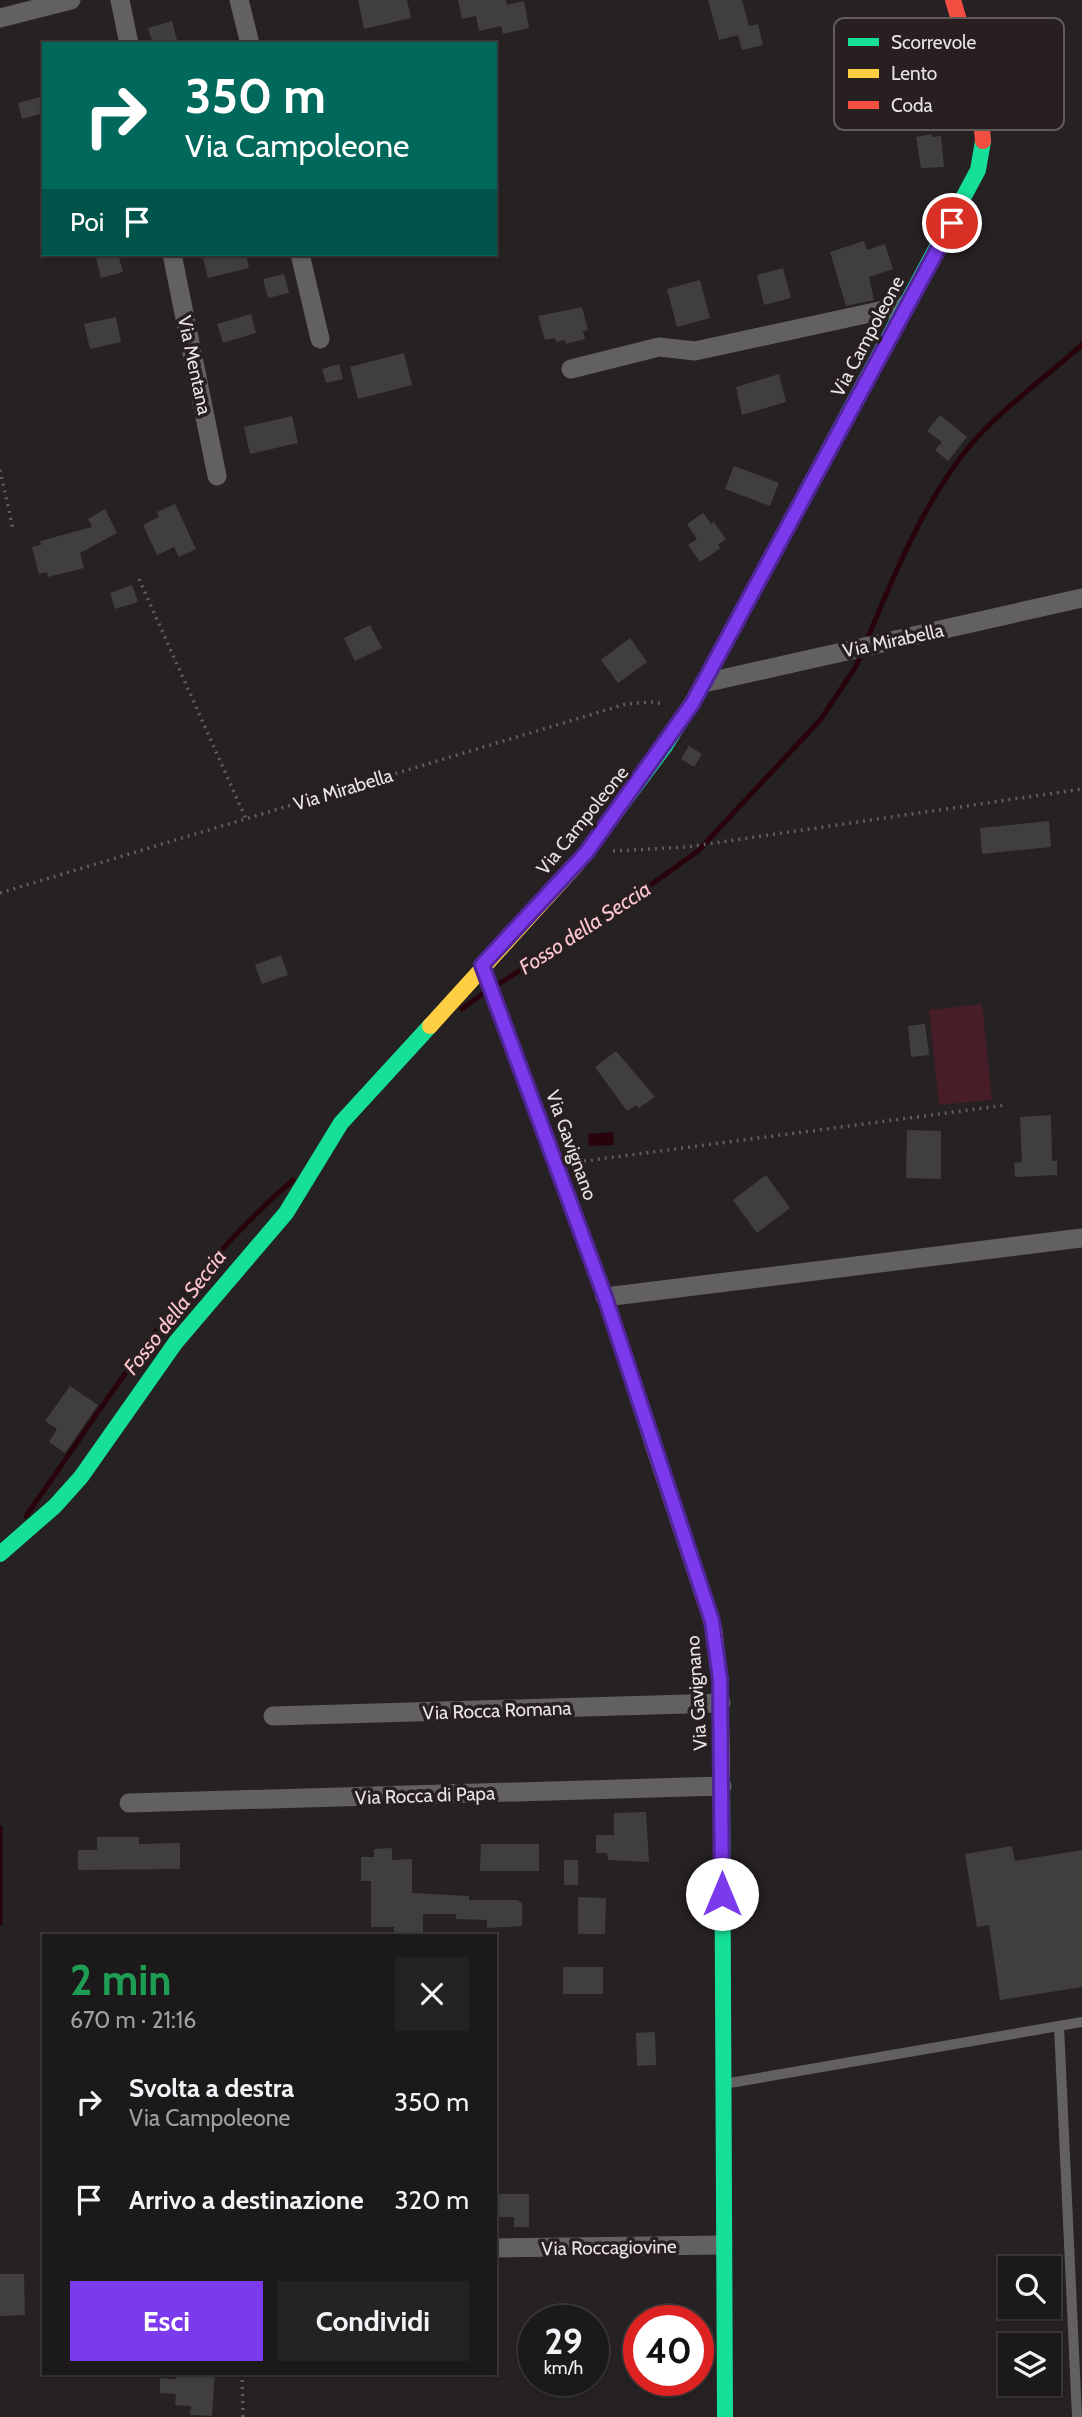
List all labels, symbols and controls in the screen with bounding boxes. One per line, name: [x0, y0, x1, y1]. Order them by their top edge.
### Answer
legend: [834, 18, 1064, 130]
text: Scorrevole: [891, 31, 976, 54]
text: Lento: [891, 62, 937, 85]
text: 350 m: [185, 66, 326, 125]
icon: right: [70, 70, 161, 161]
text: Coda: [891, 94, 933, 117]
text: Via Campoleone: [185, 126, 409, 165]
pin: [922, 193, 982, 253]
icon: arrive: [118, 203, 156, 241]
icon: arrive: [933, 204, 971, 242]
text: Poi: [70, 206, 104, 238]
street label: Via Campoleone: [826, 272, 909, 400]
street label: Via Mentana: [173, 314, 216, 417]
street label: Via Mirabella: [841, 619, 946, 662]
street label: Via Campoleone: [532, 761, 633, 879]
street label: Via Mirabella: [291, 764, 396, 815]
water label: Fosso della Seccia: [514, 876, 655, 979]
street label: Via Gavignano: [541, 1087, 602, 1203]
water label: Fosso della Seccia: [118, 1244, 231, 1379]
street label: Via Gavignano: [681, 1635, 712, 1751]
street label: Via Rocca Romana: [422, 1696, 572, 1725]
street label: Via Rocca di Papa: [355, 1782, 495, 1809]
position arrow: [685, 1857, 759, 1931]
text: 2 min: [70, 1954, 171, 2006]
button: close: [395, 1957, 469, 2031]
text: 670 m · 21:16: [70, 2006, 196, 2034]
text: Svolta a destra: [129, 2072, 294, 2104]
icon: right: [70, 2083, 108, 2121]
text: 350 m: [394, 2086, 469, 2118]
text: Via Campoleone: [129, 2104, 290, 2132]
icon: arrive: [70, 2181, 108, 2219]
text: Arrivo a destinazione: [129, 2184, 364, 2216]
text: 320 m: [395, 2184, 469, 2216]
street label: Via Roccagiovine: [541, 2235, 677, 2260]
map controls: [998, 2256, 1061, 2396]
button: search: [998, 2256, 1061, 2319]
button: Esci: [70, 2281, 263, 2361]
button: Condividi: [277, 2281, 469, 2361]
speed limit sign: 40: [623, 2305, 714, 2396]
text: 29: [544, 2320, 583, 2363]
button: layers: [998, 2333, 1061, 2396]
text: km/h: [544, 2357, 583, 2379]

